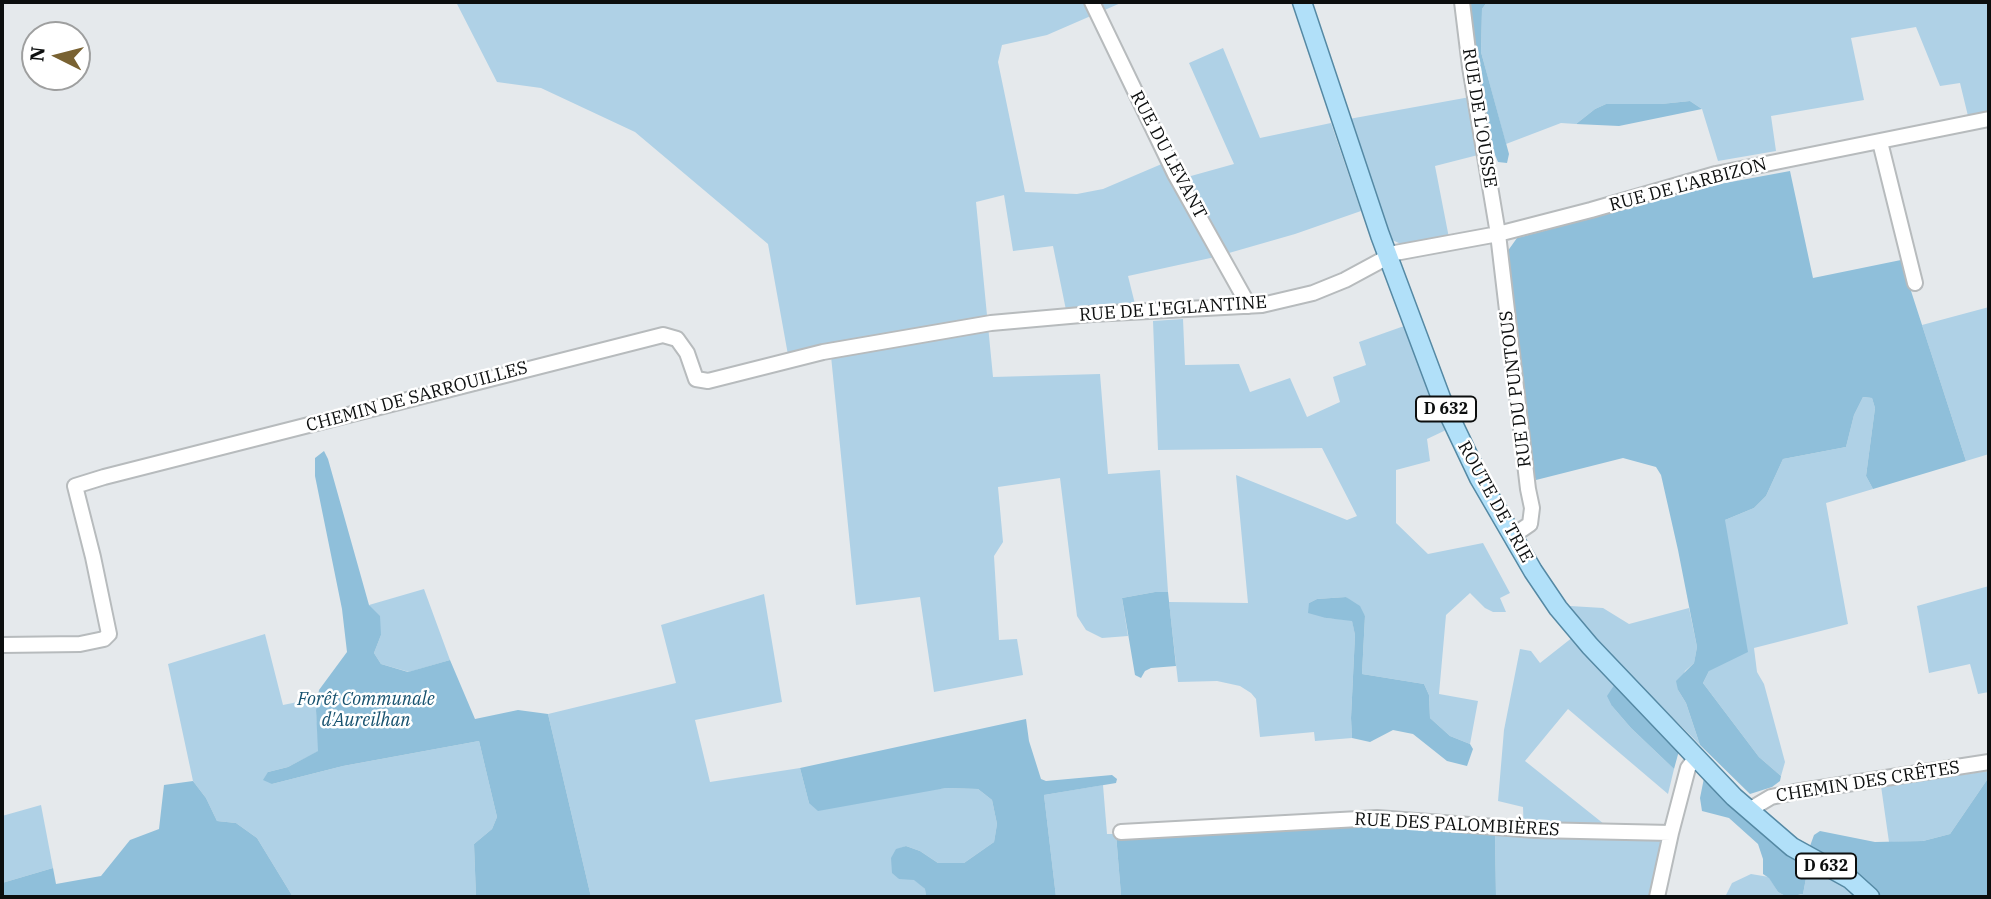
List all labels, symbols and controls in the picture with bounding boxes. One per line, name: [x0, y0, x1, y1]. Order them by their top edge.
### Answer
north arrow: [21, 21, 91, 91]
text: N: [24, 45, 50, 63]
street label: RUE DE L'OUSSE: [1457, 46, 1501, 190]
street label: RUE DU LEVANT: [1125, 87, 1211, 223]
street label: RUE DE L'ARBIZON: [1607, 154, 1769, 216]
street label: RUE DE L'EGLANTINE: [1078, 292, 1268, 326]
street label: RUE DU PUNTOUS: [1496, 309, 1536, 469]
street label: CHEMIN DE SARROUILLES: [304, 357, 530, 437]
road number: D 632: [1416, 396, 1476, 422]
street label: ROUTE DE TRIE: [1453, 438, 1537, 566]
park label: Forêt Communale d'Aureilhan: [297, 689, 435, 732]
street label: CHEMIN DES CRÊTES: [1775, 757, 1961, 807]
street label: RUE DES PALOMBIÈRES: [1354, 809, 1560, 841]
road number: D 632: [1796, 853, 1856, 878]

